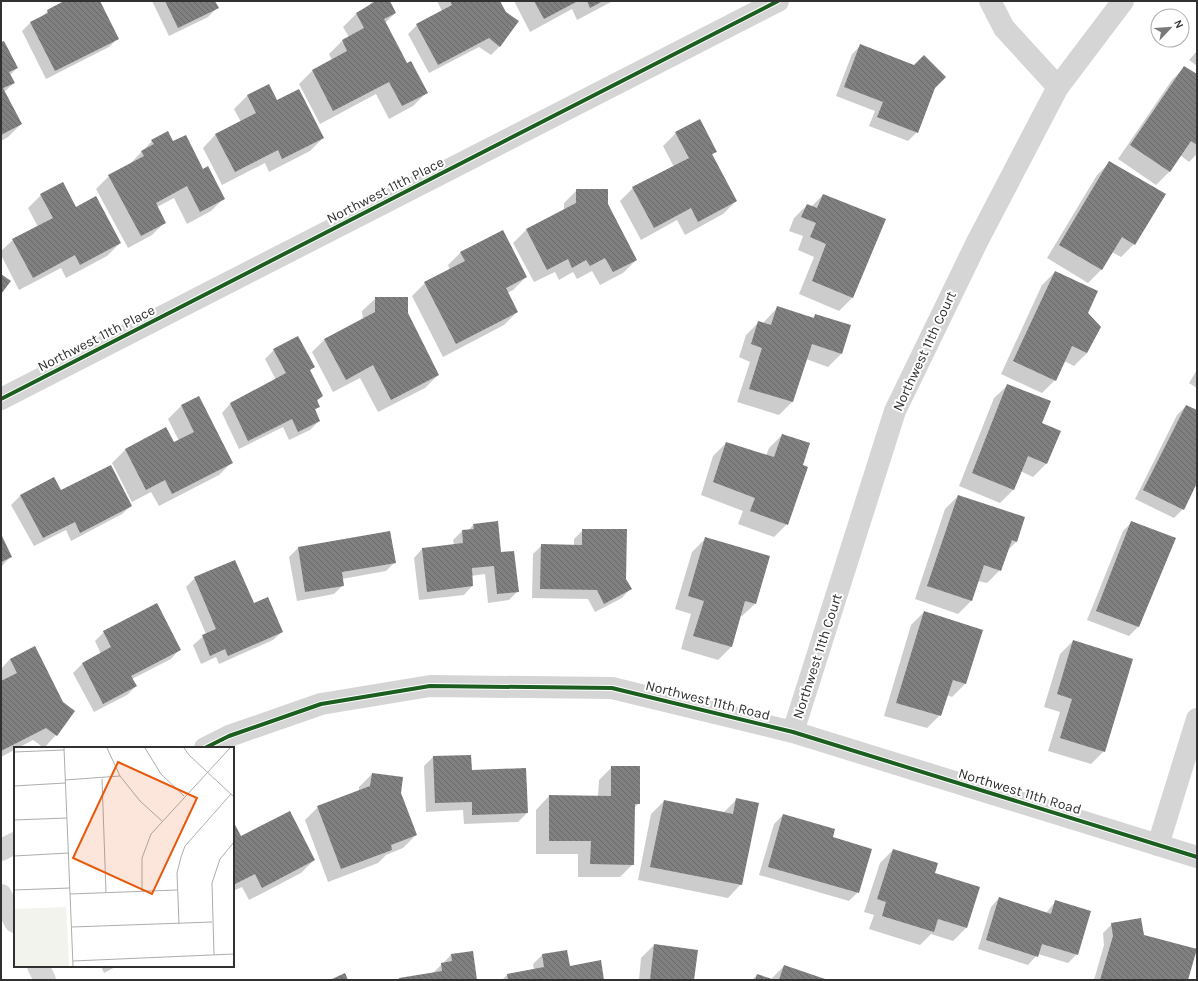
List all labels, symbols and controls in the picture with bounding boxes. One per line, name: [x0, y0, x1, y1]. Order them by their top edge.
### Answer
north arrow: [1150, 8, 1190, 48]
text: N: [1171, 18, 1186, 30]
street label: Northwest 11th Place: [324, 154, 447, 227]
street label: Northwest 11th Court: [889, 288, 960, 414]
street label: Northwest 11th Place: [35, 302, 158, 375]
street label: Northwest 11th Court: [789, 591, 846, 721]
street label: Northwest 11th Road: [644, 677, 772, 724]
inset map: [14, 747, 234, 967]
street label: Northwest 11th Road: [956, 765, 1083, 818]

